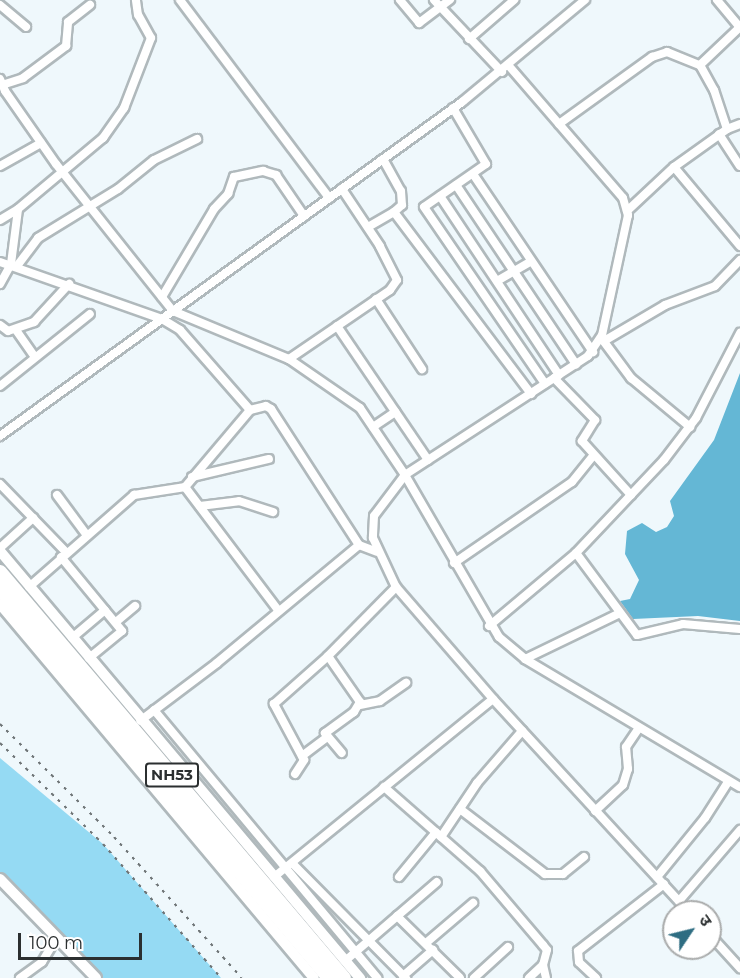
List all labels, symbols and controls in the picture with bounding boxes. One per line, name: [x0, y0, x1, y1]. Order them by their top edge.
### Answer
road number: NH53: [145, 763, 199, 787]
north arrow: [662, 900, 722, 960]
text: उ: [695, 911, 716, 930]
scale bar: [21, 921, 146, 959]
text: 100 m: [29, 932, 83, 954]

